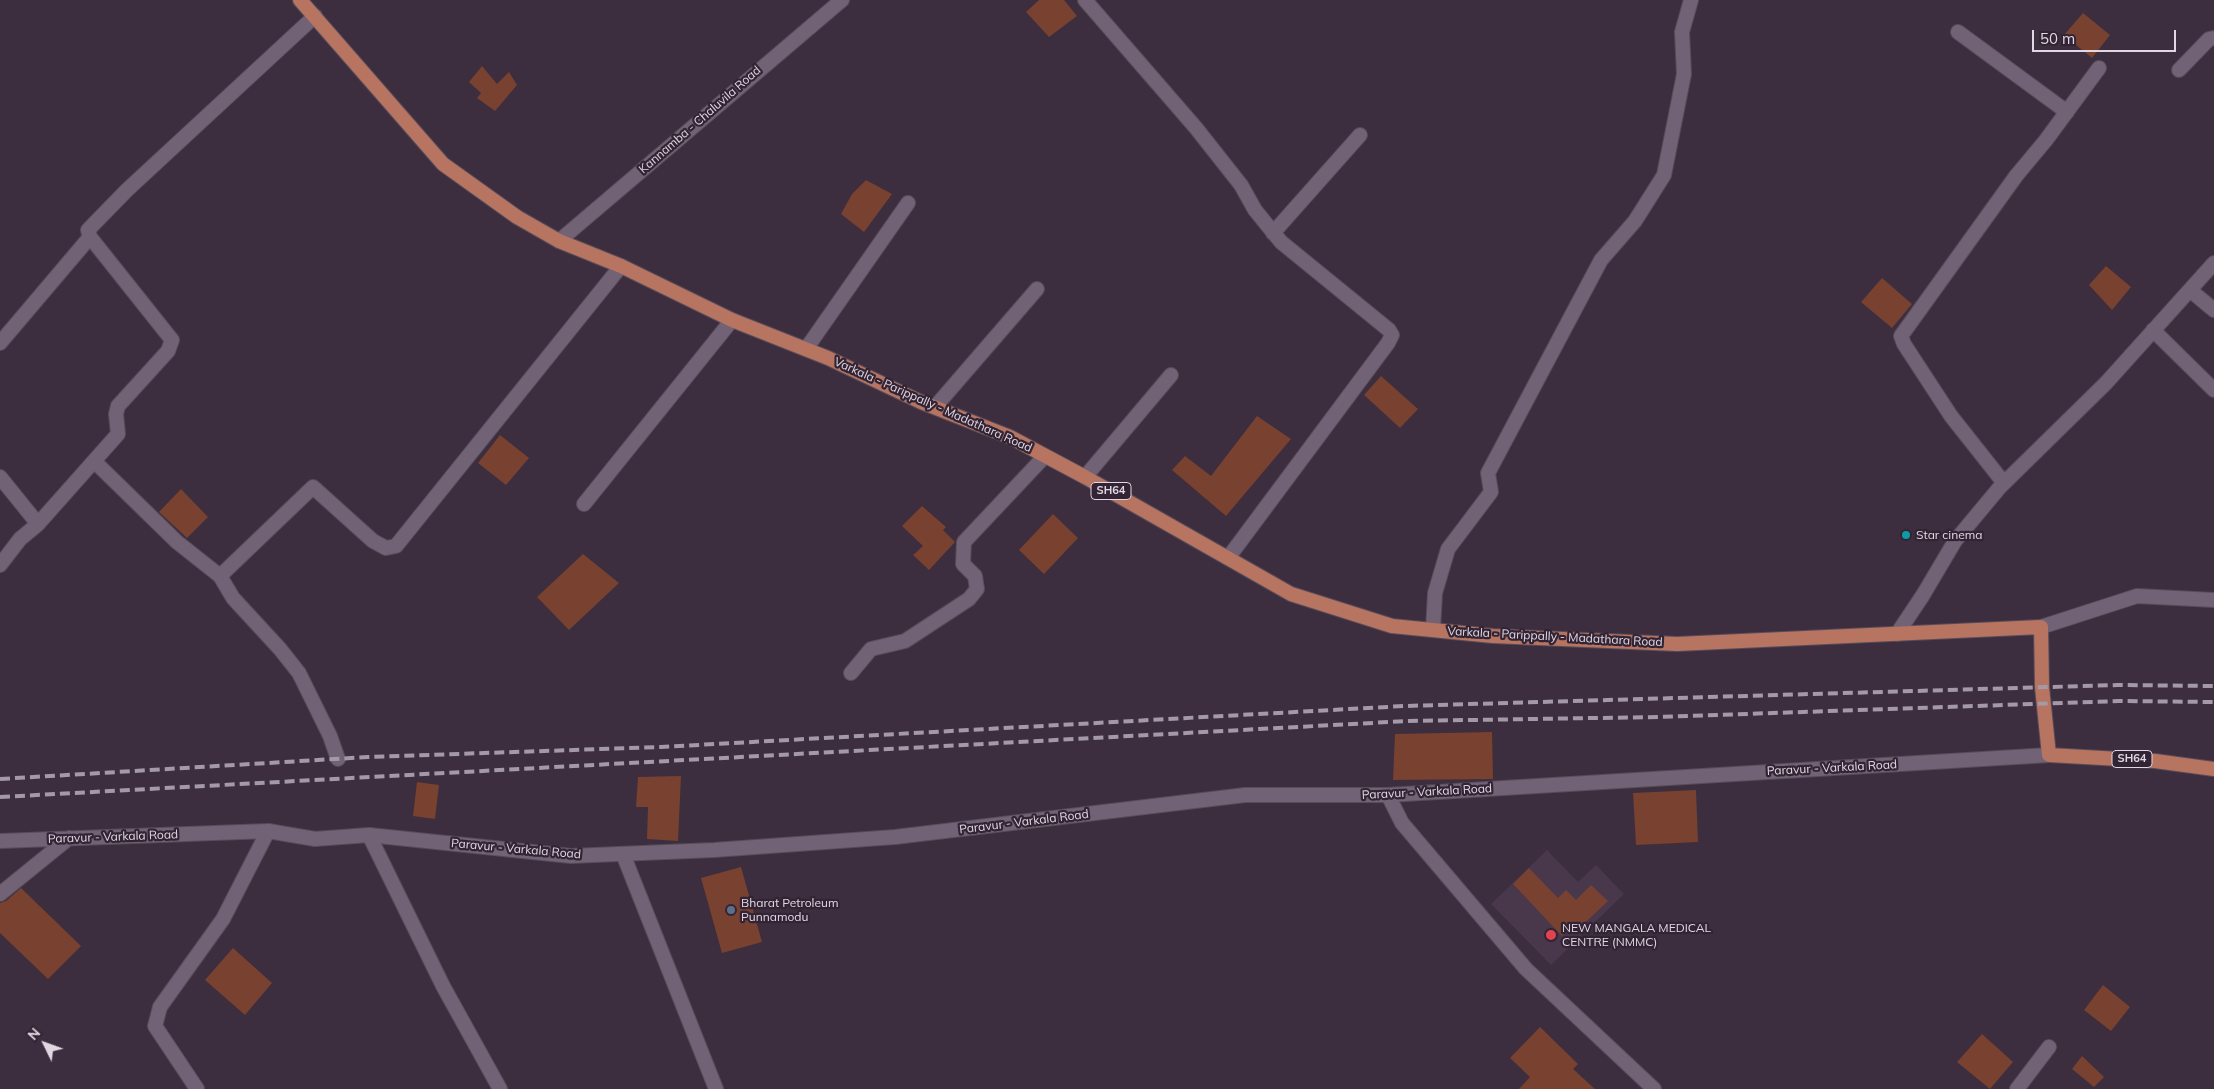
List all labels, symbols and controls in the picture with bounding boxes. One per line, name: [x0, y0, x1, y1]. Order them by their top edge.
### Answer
scale bar: [2034, 20, 2178, 52]
text: 50 m: [2040, 29, 2075, 48]
street label: Kannamba - Chaluvila Road: [636, 63, 764, 177]
street label: Varkala - Parippally - Madathara Road: [832, 355, 1034, 455]
road number: SH64: [1091, 482, 1131, 500]
place label: Star cinema: [1916, 528, 1982, 542]
marker: Star cinema: [1900, 529, 1912, 541]
street label: Varkala - Parippally - Madathara Road: [1447, 624, 1663, 650]
road number: SH64: [2112, 751, 2152, 768]
street label: Paravur - Varkala Road: [1767, 757, 1897, 779]
street label: Paravur - Varkala Road: [1362, 781, 1492, 803]
street label: Paravur - Varkala Road: [958, 807, 1090, 837]
street label: Paravur - Varkala Road: [48, 828, 178, 846]
street label: Paravur - Varkala Road: [450, 836, 582, 862]
place label: Bharat Petroleum Punnamodu: [741, 896, 838, 924]
marker: Bharat Petroleum Punnamodu: [725, 904, 737, 916]
place label: NEW MANGALA MEDICAL CENTRE (NMMC): [1562, 921, 1711, 949]
marker: NEW MANGALA MEDICAL CENTRE (NMMC): [1544, 928, 1558, 942]
north arrow: [20, 1019, 70, 1069]
text: N: [24, 1024, 44, 1044]

